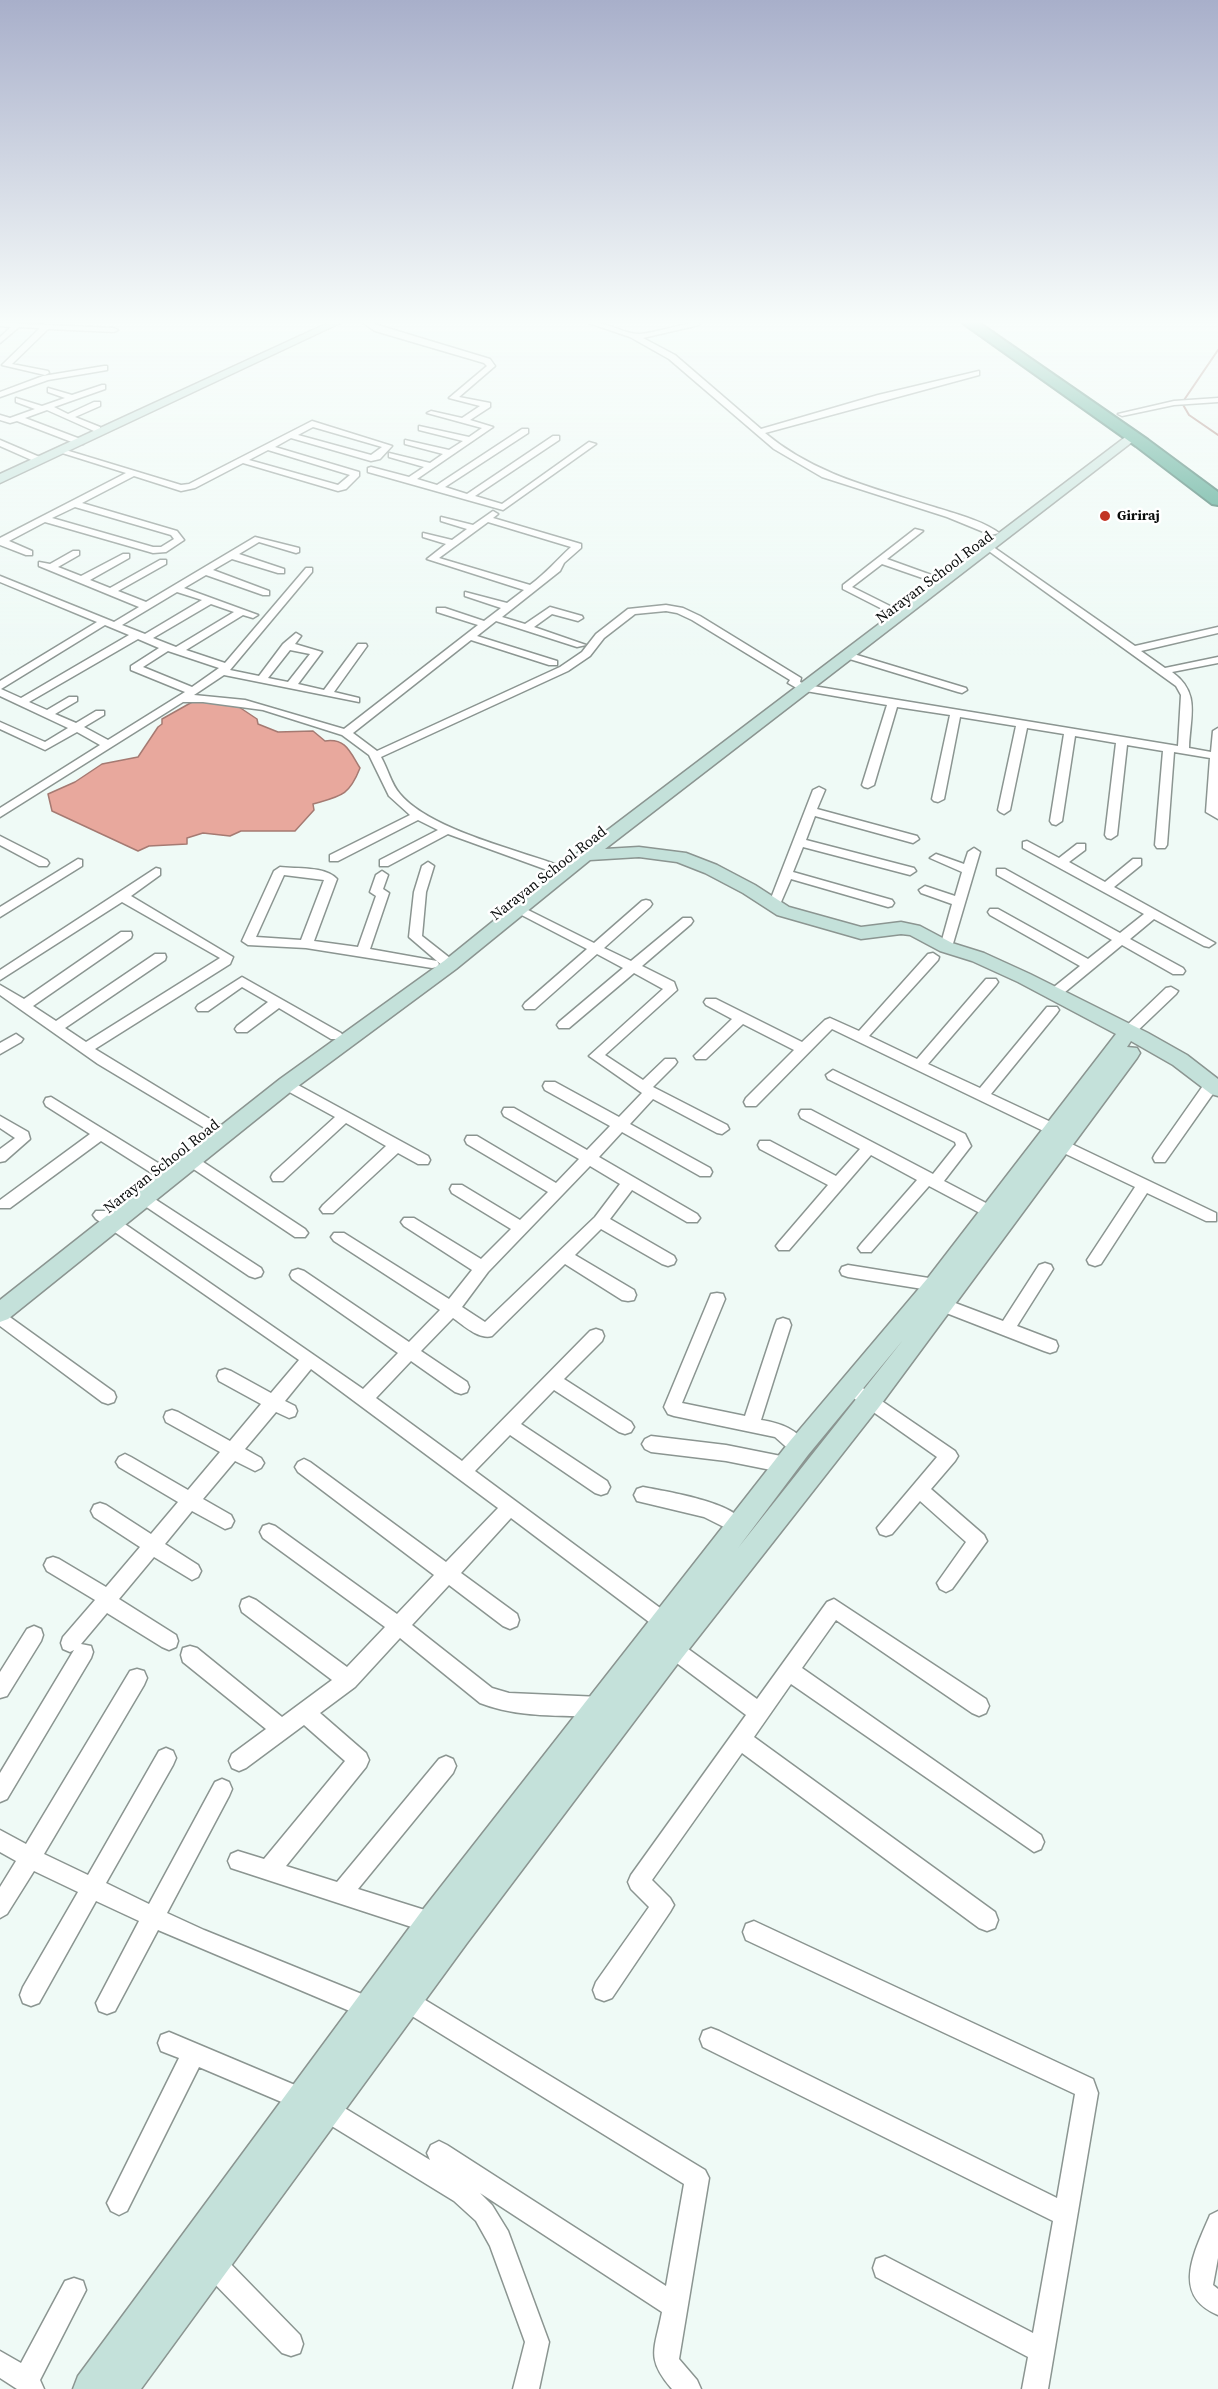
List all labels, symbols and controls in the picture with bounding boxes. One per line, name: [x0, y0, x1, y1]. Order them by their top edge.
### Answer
place label: Giriraj: [1117, 508, 1160, 524]
marker: Giriraj: [1098, 509, 1112, 523]
street label: Narayan School Road: [873, 528, 997, 628]
street label: Narayan School Road: [488, 823, 610, 925]
street label: Narayan School Road: [101, 1116, 223, 1218]

